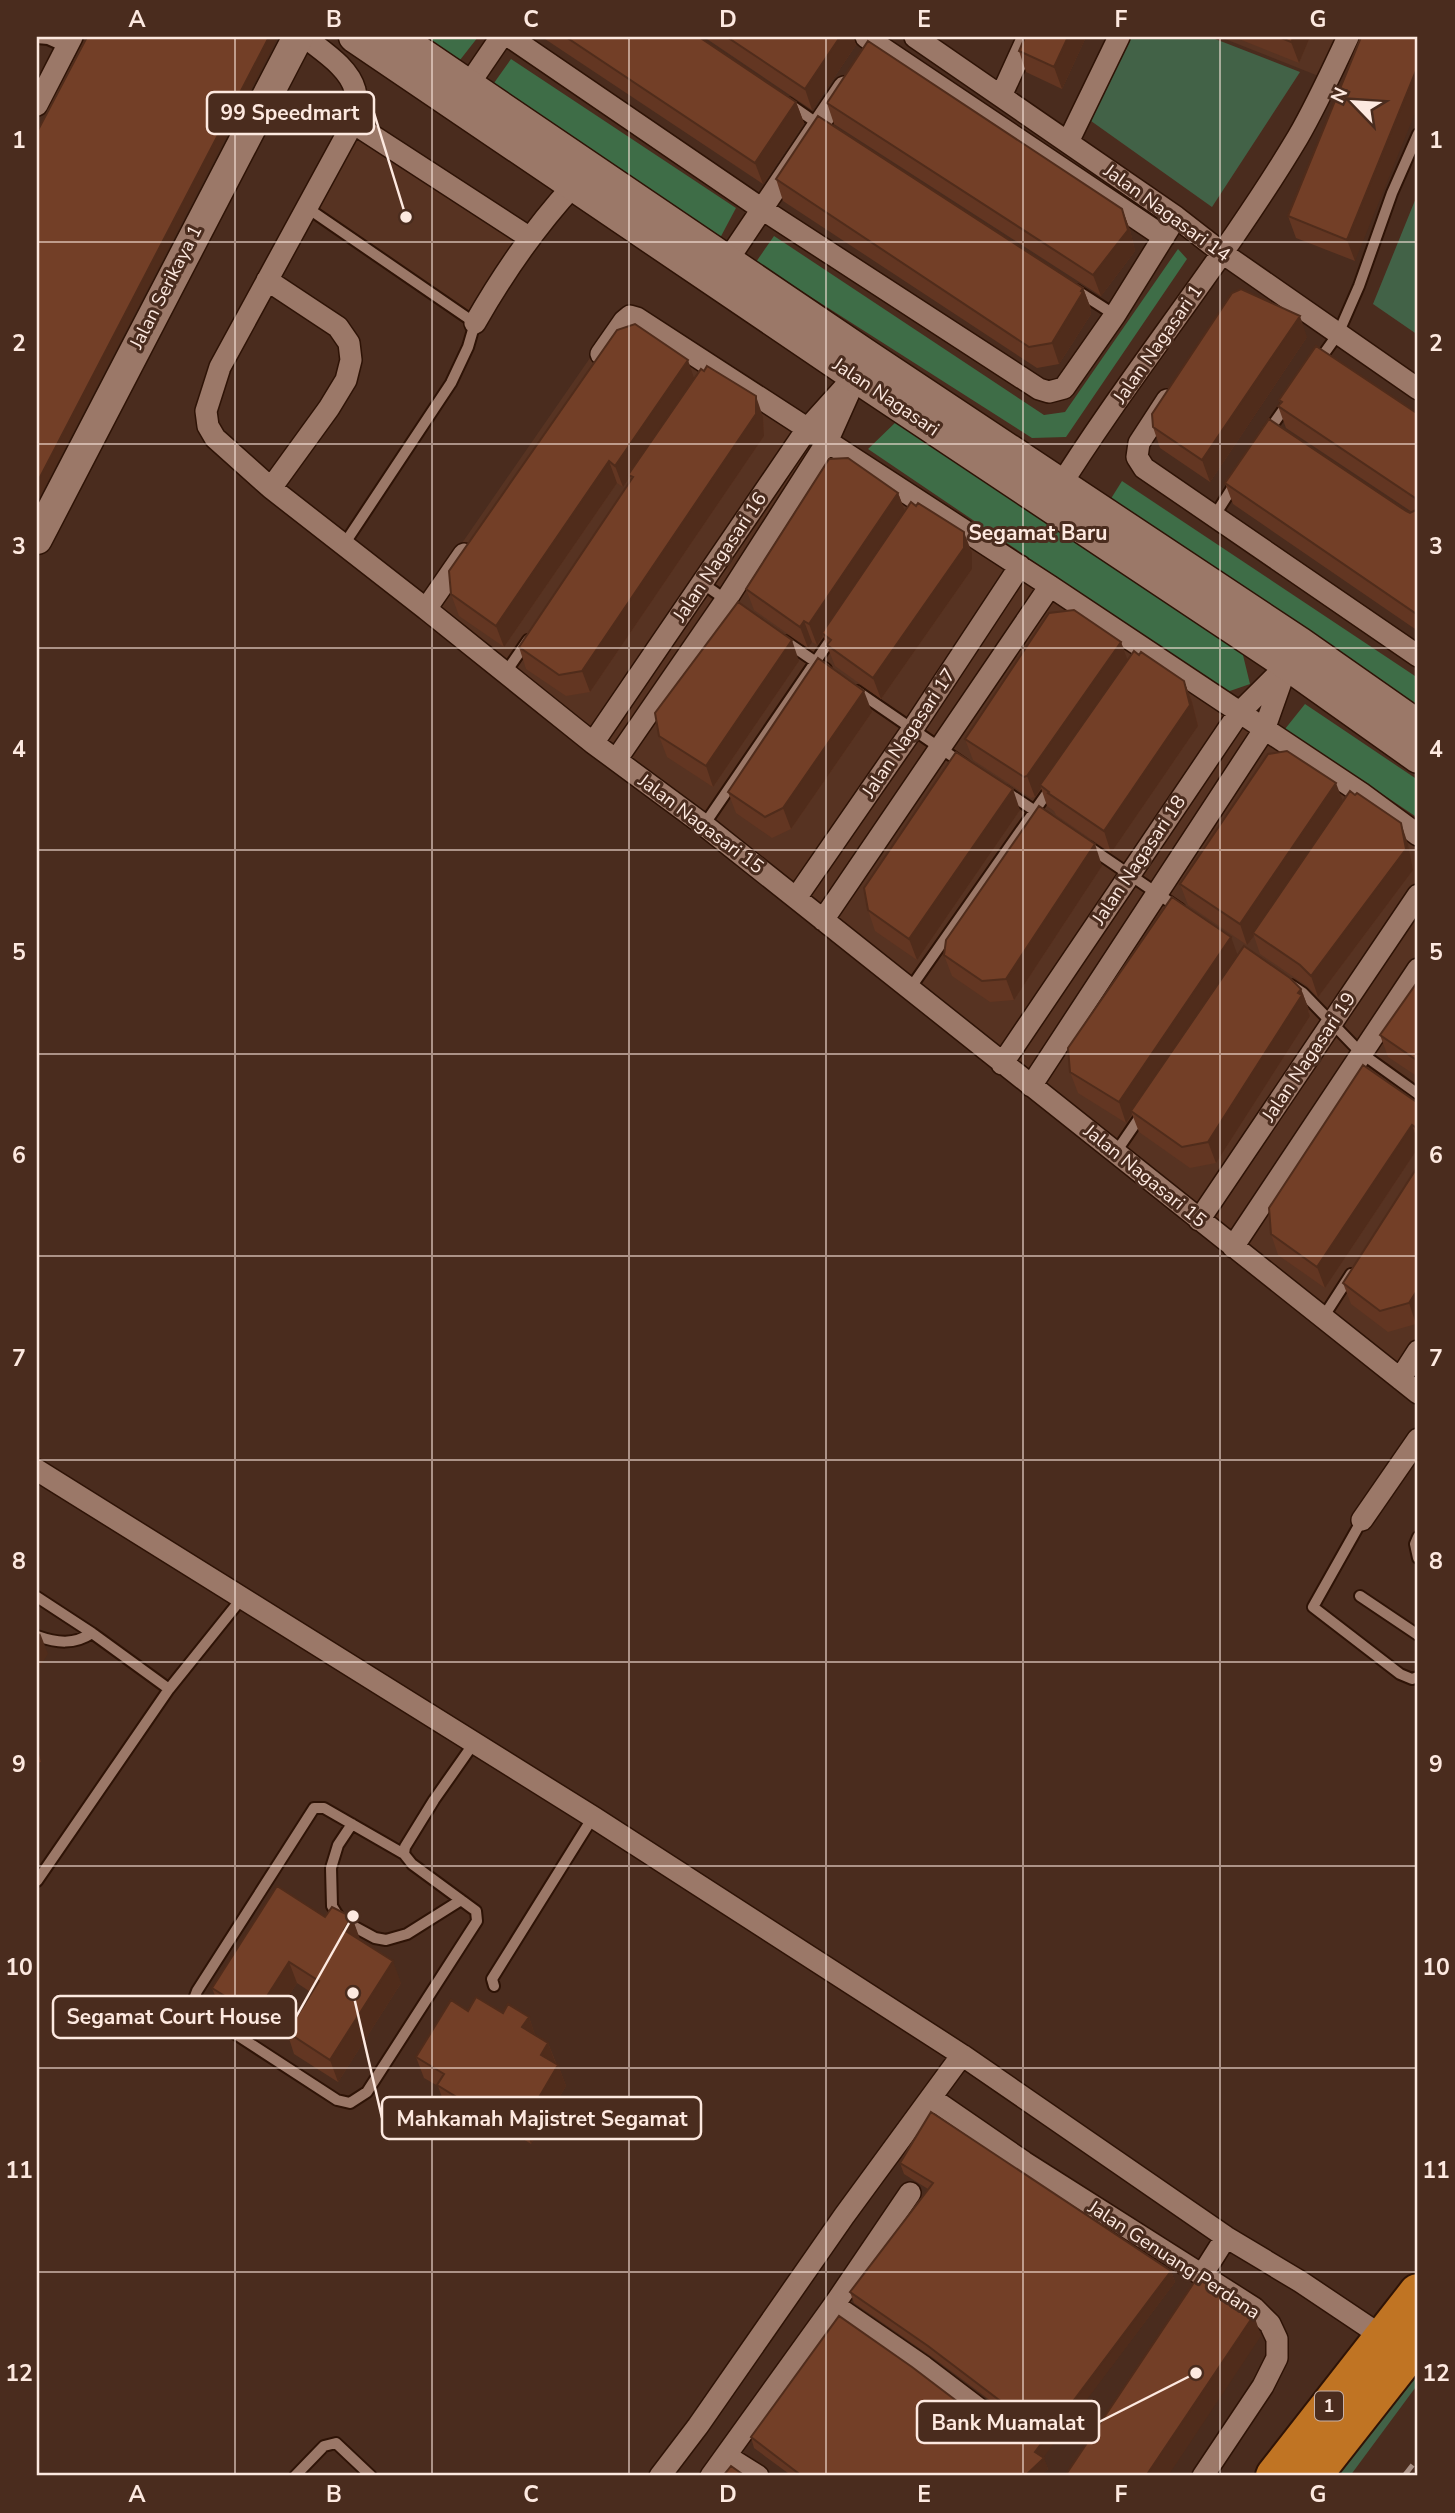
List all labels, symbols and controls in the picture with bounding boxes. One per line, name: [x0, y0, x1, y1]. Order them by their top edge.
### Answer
text: A: [128, 4, 146, 35]
text: B: [326, 4, 342, 35]
text: C: [523, 4, 539, 35]
text: D: [719, 4, 737, 35]
text: E: [917, 4, 931, 35]
text: F: [1115, 4, 1128, 35]
text: G: [1310, 4, 1326, 35]
north arrow: [1318, 66, 1388, 136]
text: N: [1325, 83, 1354, 107]
callout: 99 Speedmart: [207, 92, 374, 134]
text: 99 Speedmart: [221, 99, 360, 127]
text: 1: [12, 125, 26, 156]
text: 1: [1429, 125, 1443, 156]
street label: Jalan Nagasari 14: [1097, 158, 1236, 268]
street label: Jalan Serikaya 1: [123, 221, 208, 354]
street label: Jalan Nagasari 1: [1107, 279, 1209, 409]
text: 2: [12, 328, 26, 359]
text: 2: [1429, 328, 1443, 359]
street label: Jalan Nagasari: [827, 351, 944, 442]
street label: Jalan Nagasari 16: [666, 487, 773, 628]
district label: Segamat Baru: [969, 519, 1107, 547]
text: 3: [12, 531, 26, 562]
text: 3: [1429, 531, 1443, 562]
street label: Jalan Nagasari 17: [855, 663, 962, 804]
text: 4: [12, 734, 26, 765]
text: 4: [1429, 734, 1443, 765]
street label: Jalan Nagasari 15: [632, 768, 769, 880]
street label: Jalan Nagasari 18: [1085, 790, 1192, 931]
text: 5: [12, 937, 26, 968]
text: 5: [1429, 937, 1443, 968]
street label: Jalan Nagasari 19: [1255, 987, 1362, 1128]
street label: Jalan Nagasari 15: [1077, 1118, 1212, 1234]
text: 6: [12, 1140, 26, 1171]
text: 6: [1429, 1140, 1443, 1171]
text: 7: [12, 1343, 26, 1374]
text: 7: [1429, 1343, 1443, 1374]
text: 8: [12, 1546, 26, 1577]
text: 8: [1429, 1546, 1443, 1577]
text: 9: [12, 1749, 26, 1780]
text: 9: [1429, 1749, 1443, 1780]
text: 10: [5, 1952, 33, 1983]
text: 10: [1422, 1952, 1450, 1983]
callout: Segamat Court House: [53, 1996, 296, 2038]
text: Segamat Court House: [67, 2003, 281, 2031]
callout: Mahkamah Majistret Segamat: [382, 2097, 701, 2139]
text: Mahkamah Majistret Segamat: [396, 2105, 688, 2133]
text: 11: [5, 2155, 33, 2186]
text: 11: [1422, 2155, 1450, 2186]
street label: Jalan Genuang Perdana: [1082, 2194, 1265, 2325]
text: 12: [5, 2358, 33, 2389]
text: 12: [1422, 2358, 1450, 2389]
road number: 1: [1315, 2392, 1343, 2420]
callout: Bank Muamalat: [917, 2401, 1099, 2443]
text: Bank Muamalat: [931, 2409, 1086, 2437]
text: A: [128, 2479, 146, 2510]
text: B: [326, 2479, 342, 2510]
text: C: [523, 2479, 539, 2510]
text: D: [719, 2479, 737, 2510]
text: E: [917, 2479, 931, 2510]
text: F: [1115, 2479, 1128, 2510]
text: G: [1310, 2479, 1326, 2510]

